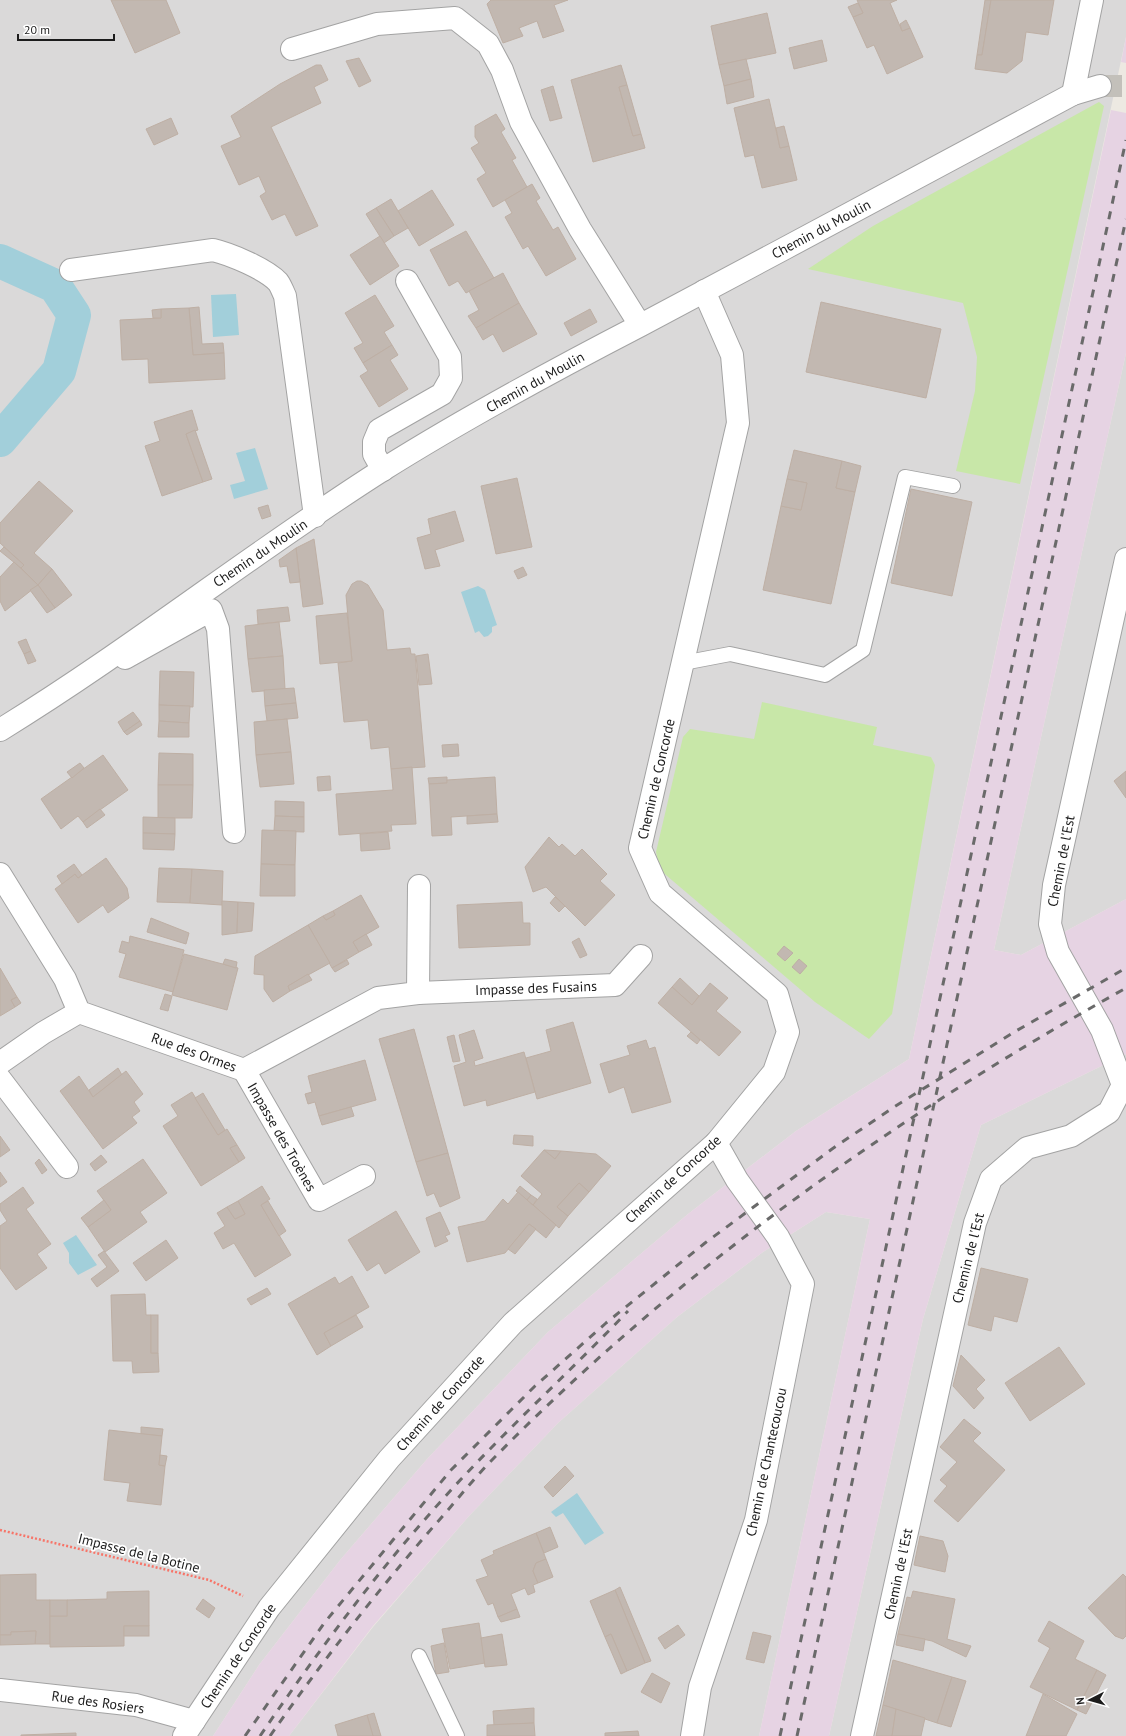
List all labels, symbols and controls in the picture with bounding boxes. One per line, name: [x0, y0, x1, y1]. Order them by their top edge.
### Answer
scale bar: [18, 16, 114, 42]
text: 20 m: [24, 22, 50, 37]
street label: Chemin du Moulin: [768, 195, 874, 263]
street label: Chemin du Moulin: [483, 348, 587, 416]
street label: Chemin du Moulin: [209, 515, 311, 591]
street label: Chemin de Concorde: [633, 717, 679, 841]
street label: Chemin de l'Est: [1043, 813, 1079, 908]
street label: Impasse des Fusains: [475, 977, 597, 999]
street label: Rue des Ormes: [149, 1028, 239, 1076]
street label: Impasse des Troènes: [244, 1079, 321, 1195]
street label: Chemin de Concorde: [621, 1131, 725, 1227]
street label: Chemin de l'Est: [948, 1210, 988, 1305]
street label: Chemin de Concorde: [392, 1351, 488, 1455]
street label: Chemin de Chantecoucou: [741, 1386, 791, 1538]
street label: Chemin de l'Est: [880, 1526, 917, 1621]
street label: Impasse de la Botine: [76, 1529, 202, 1577]
street label: Chemin de Concorde: [196, 1600, 280, 1712]
north arrow: [1070, 1680, 1110, 1720]
street label: Rue des Rosiers: [50, 1687, 146, 1717]
text: N: [1073, 1697, 1087, 1705]

